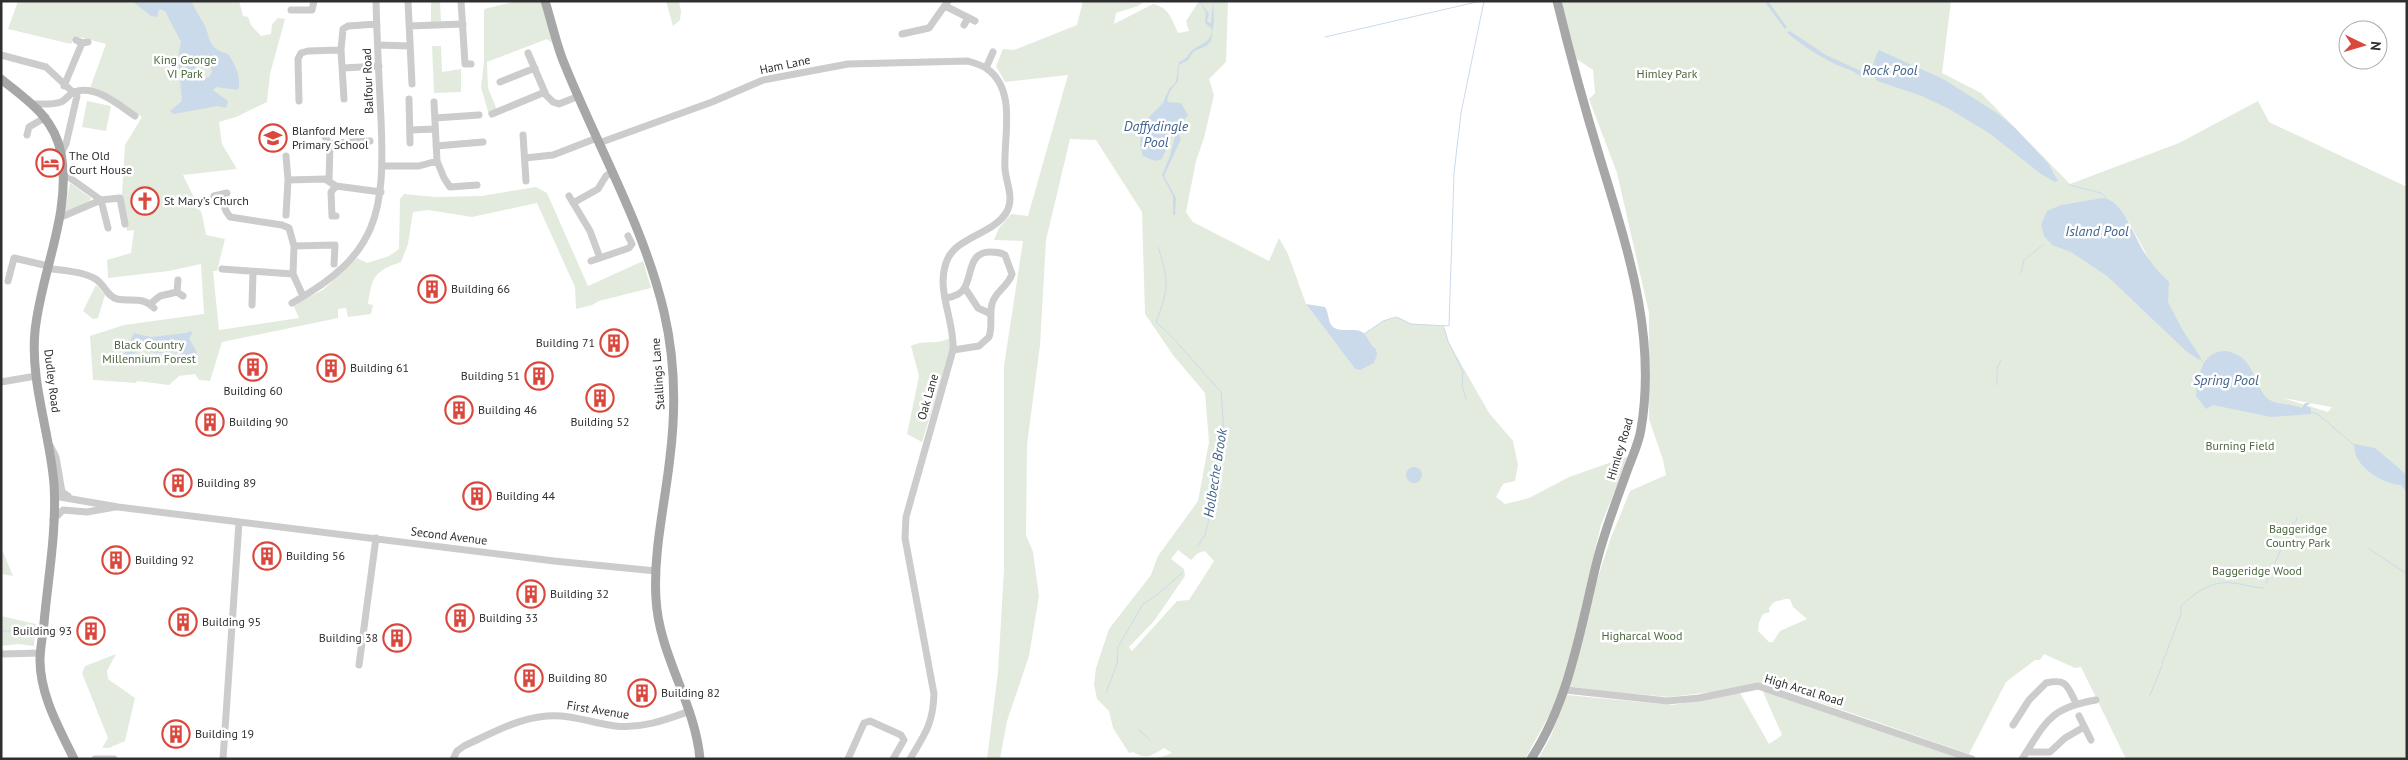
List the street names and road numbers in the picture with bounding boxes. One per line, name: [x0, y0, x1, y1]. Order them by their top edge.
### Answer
street label: Balfour Road: [359, 48, 376, 114]
street label: Ham Lane: [758, 52, 812, 77]
street label: Stallings Lane: [647, 337, 668, 411]
street label: Dudley Road: [41, 348, 64, 414]
street label: Oak Lane: [914, 372, 941, 422]
street label: Himley Road: [1603, 416, 1636, 482]
street label: Second Avenue: [410, 523, 488, 548]
street label: High Arcal Road: [1763, 670, 1845, 709]
street label: First Avenue: [566, 697, 630, 722]

